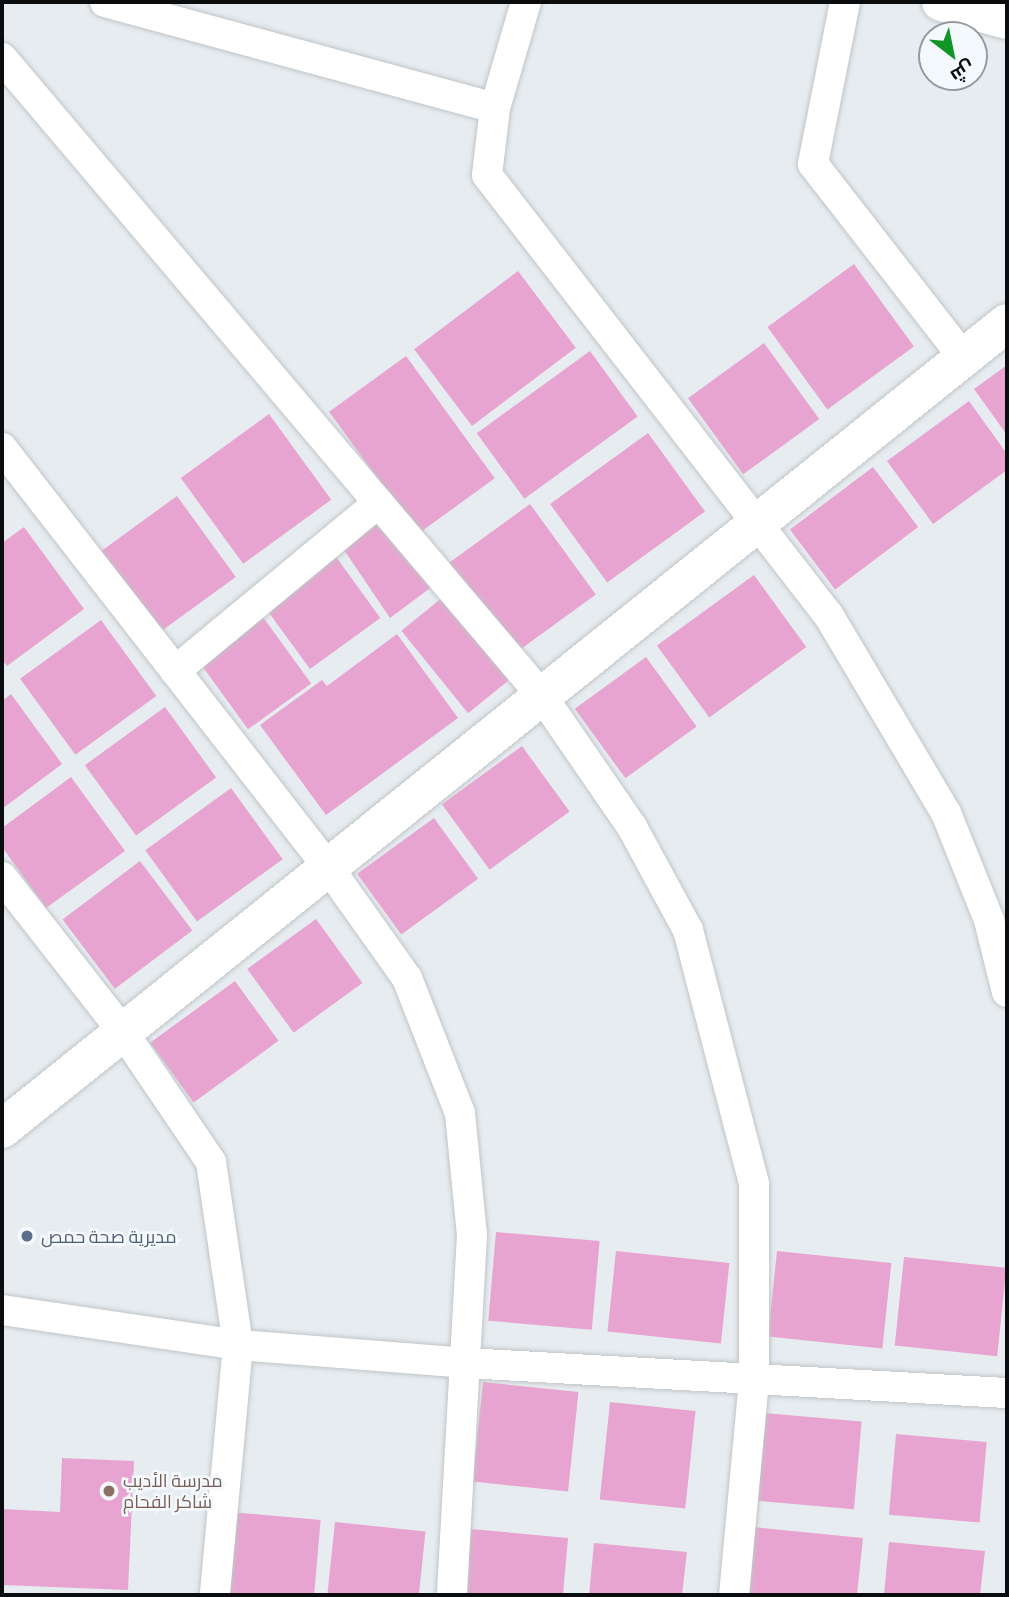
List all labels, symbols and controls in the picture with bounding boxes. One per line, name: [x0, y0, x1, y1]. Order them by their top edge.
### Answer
north arrow: [918, 21, 988, 91]
text: ش: [946, 55, 980, 90]
place label: مديرية صحة حمص: [41, 1225, 176, 1247]
marker: مديرية صحة حمص: [19, 1228, 35, 1244]
place label: مدرسة الأديب شاكر الفحام: [123, 1470, 222, 1512]
marker: مدرسة الأديب شاكر الفحام: [101, 1483, 117, 1499]

